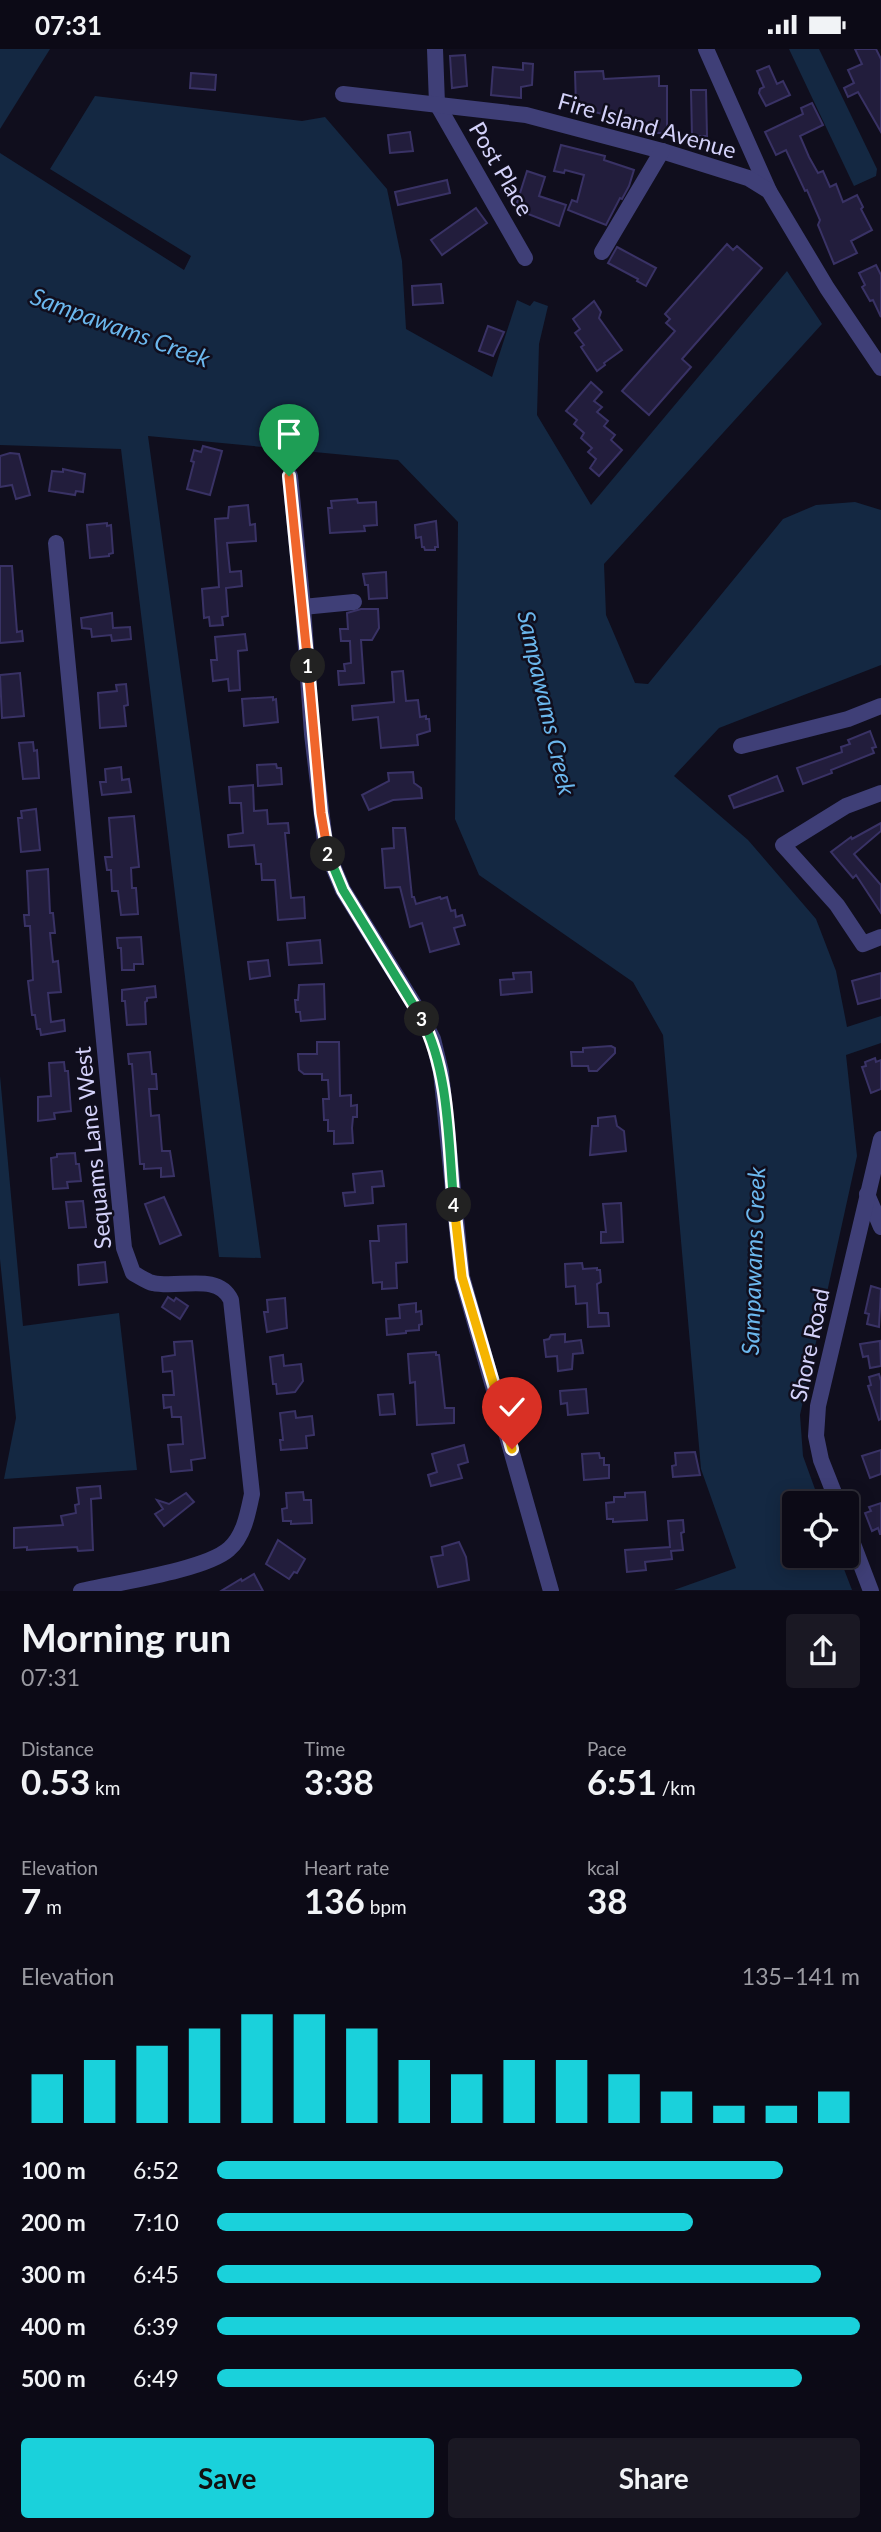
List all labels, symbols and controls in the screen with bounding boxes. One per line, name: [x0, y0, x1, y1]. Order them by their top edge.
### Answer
text: 07:31: [35, 9, 102, 41]
street label: Fire Island Avenue: [555, 86, 740, 164]
street label: Post Place: [464, 117, 540, 220]
water label: Sampawams Creek: [27, 281, 215, 373]
pin: [259, 404, 319, 476]
icon: arrive: [270, 415, 308, 453]
water label: Sampawams Creek: [512, 608, 583, 798]
pin: 1: [290, 649, 326, 683]
text: 1: [302, 654, 313, 677]
pin: 2: [310, 837, 346, 871]
text: 2: [322, 842, 333, 865]
pin: 3: [404, 1002, 440, 1037]
text: 3: [416, 1007, 427, 1030]
street label: Sequams Lane West: [67, 1045, 117, 1251]
water label: Sampawams Creek: [735, 1166, 770, 1356]
pin: 4: [436, 1187, 472, 1223]
text: 4: [448, 1193, 459, 1216]
street label: Shore Road: [783, 1286, 835, 1404]
pin: [482, 1377, 542, 1449]
icon: check: [493, 1388, 531, 1426]
map controls: [782, 1491, 859, 1568]
button: locate: [782, 1491, 859, 1568]
text: Morning run: [21, 1614, 231, 1660]
button: share: [786, 1614, 860, 1688]
text: 07:31: [21, 1663, 80, 1691]
text: Distance: [21, 1737, 94, 1760]
text: Time: [304, 1737, 345, 1760]
text: Pace: [587, 1737, 626, 1760]
text: 0.53: [21, 1760, 90, 1802]
text: 3:38: [304, 1760, 374, 1802]
text: 6:51: [587, 1760, 657, 1802]
text: km: [90, 1776, 120, 1799]
text: /km: [657, 1776, 696, 1799]
text: Elevation: [21, 1856, 98, 1879]
text: Heart rate: [304, 1856, 389, 1879]
text: kcal: [587, 1856, 619, 1879]
text: 7: [21, 1879, 41, 1921]
text: 136: [304, 1879, 365, 1921]
text: 38: [587, 1879, 628, 1921]
text: m: [41, 1895, 62, 1918]
text: bpm: [365, 1895, 407, 1918]
text: Elevation: [21, 1962, 114, 1990]
text: 135–141 m: [742, 1962, 860, 1990]
text: 100 m: [21, 2156, 86, 2184]
text: 6:52: [133, 2156, 179, 2184]
text: 200 m: [21, 2208, 86, 2236]
text: 7:10: [133, 2208, 179, 2236]
text: 300 m: [21, 2260, 86, 2288]
text: 6:45: [133, 2260, 179, 2288]
text: 400 m: [21, 2312, 86, 2340]
text: 6:39: [133, 2312, 179, 2340]
text: 500 m: [21, 2364, 86, 2392]
text: 6:49: [133, 2364, 179, 2392]
button: Save: [21, 2438, 434, 2518]
button: Share: [448, 2438, 860, 2518]

